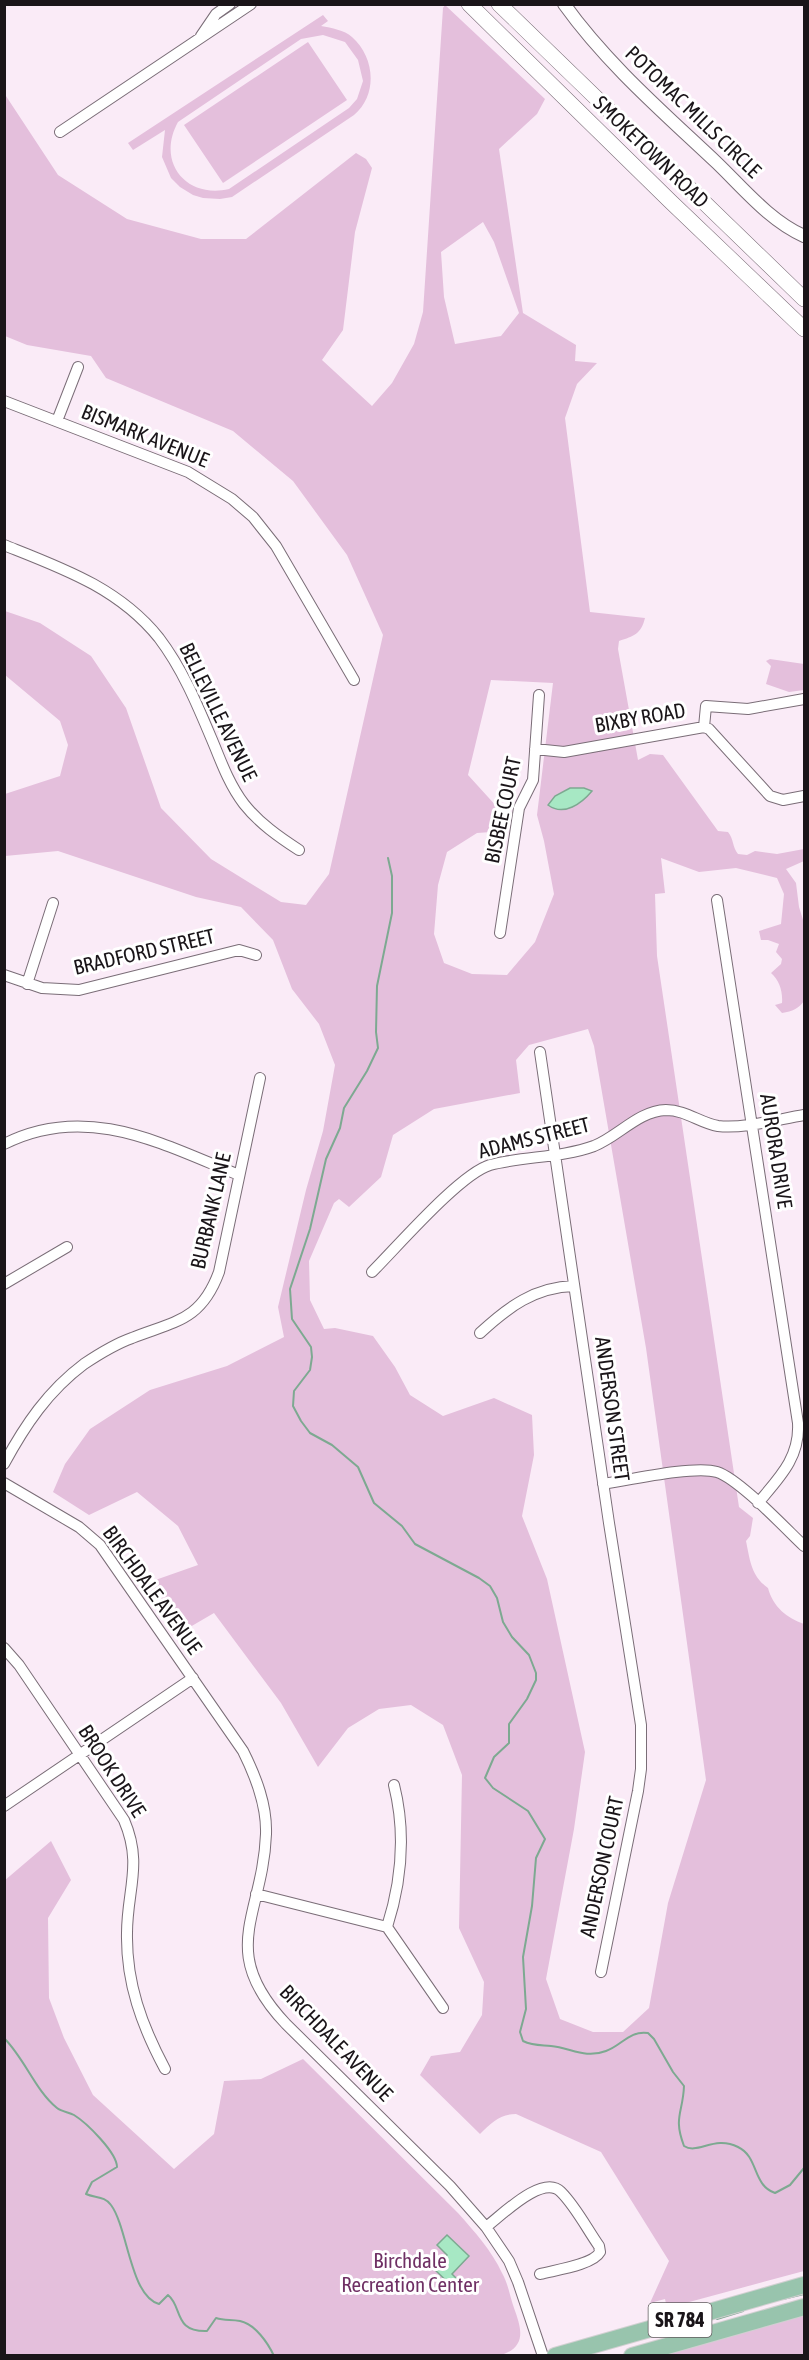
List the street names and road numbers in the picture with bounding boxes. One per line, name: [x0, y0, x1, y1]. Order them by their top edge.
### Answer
street label: POTOMAC MILLS CIRCLE: [621, 41, 766, 182]
street label: SMOKETOWN ROAD: [589, 90, 714, 212]
street label: BISMARK AVENUE: [78, 399, 212, 472]
street label: BELLEVILLE AVENUE: [175, 639, 263, 785]
street label: BIXBY ROAD: [593, 697, 687, 737]
street label: BISBEE COURT: [479, 754, 525, 865]
street label: BRADFORD STREET: [71, 923, 217, 979]
street label: AURORA DRIVE: [756, 1092, 798, 1210]
street label: ADAMS STREET: [476, 1112, 592, 1162]
street label: BURBANK LANE: [185, 1150, 235, 1271]
street label: ANDERSON STREET: [591, 1335, 635, 1483]
street label: BIRCHDALE AVENUE: [98, 1521, 207, 1658]
street label: BROOK DRIVE: [74, 1720, 151, 1821]
street label: ANDERSON COURT: [574, 1794, 628, 1940]
street label: BIRCHDALE AVENUE: [275, 1979, 398, 2105]
road number: SR 784: [648, 2303, 712, 2337]

